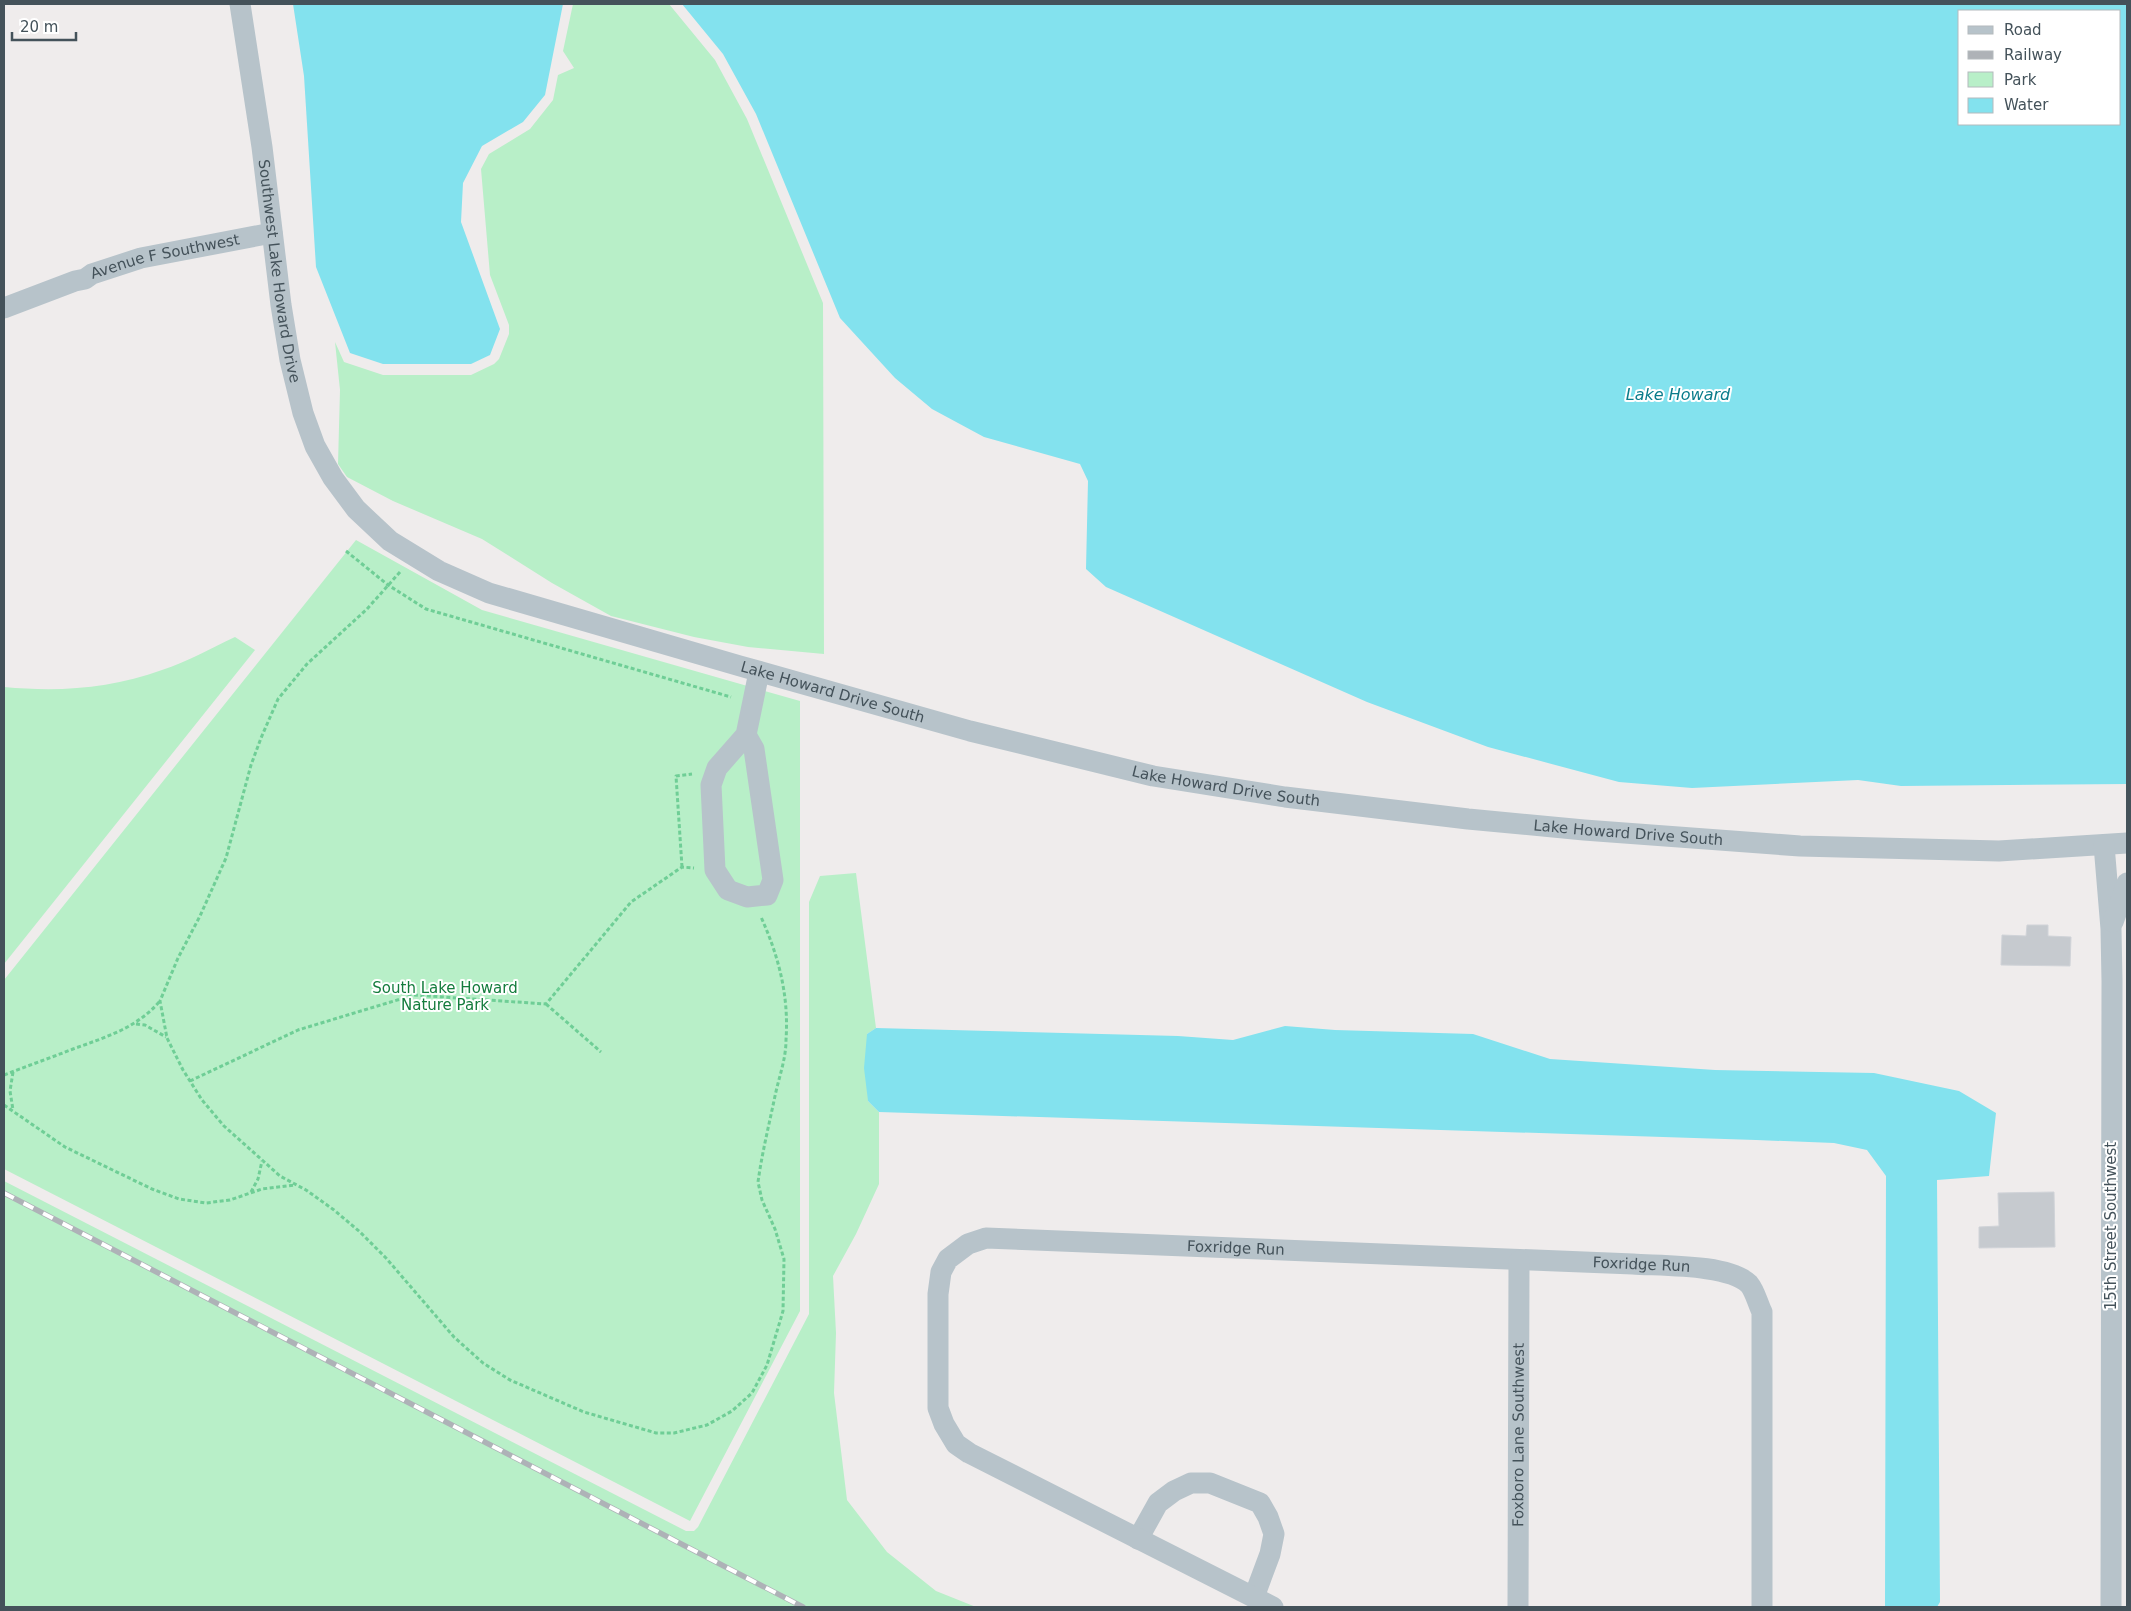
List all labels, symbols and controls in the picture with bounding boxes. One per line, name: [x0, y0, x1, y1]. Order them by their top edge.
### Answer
scale bar: [12, 10, 76, 42]
legend: [1958, 10, 2121, 125]
text: 20 m: [20, 18, 58, 36]
text: Road: [2004, 21, 2042, 39]
text: Railway: [2004, 46, 2062, 64]
text: Park: [2004, 71, 2037, 89]
text: Water: [2004, 96, 2049, 114]
street label: Southwest Lake Howard Drive: [255, 158, 304, 385]
street label: Avenue F Southwest: [88, 230, 241, 283]
water label: Lake Howard: [1626, 385, 1731, 404]
street label: Lake Howard Drive South: [739, 658, 927, 727]
street label: Lake Howard Drive South: [1130, 762, 1321, 810]
street label: Lake Howard Drive South: [1533, 816, 1724, 849]
park label: South Lake Howard Nature Park: [372, 979, 518, 1014]
street label: 15th Street Southwest: [2102, 1142, 2120, 1310]
street label: Foxridge Run: [1187, 1237, 1285, 1259]
street label: Foxridge Run: [1592, 1253, 1691, 1276]
street label: Foxboro Lane Southwest: [1509, 1343, 1528, 1527]

